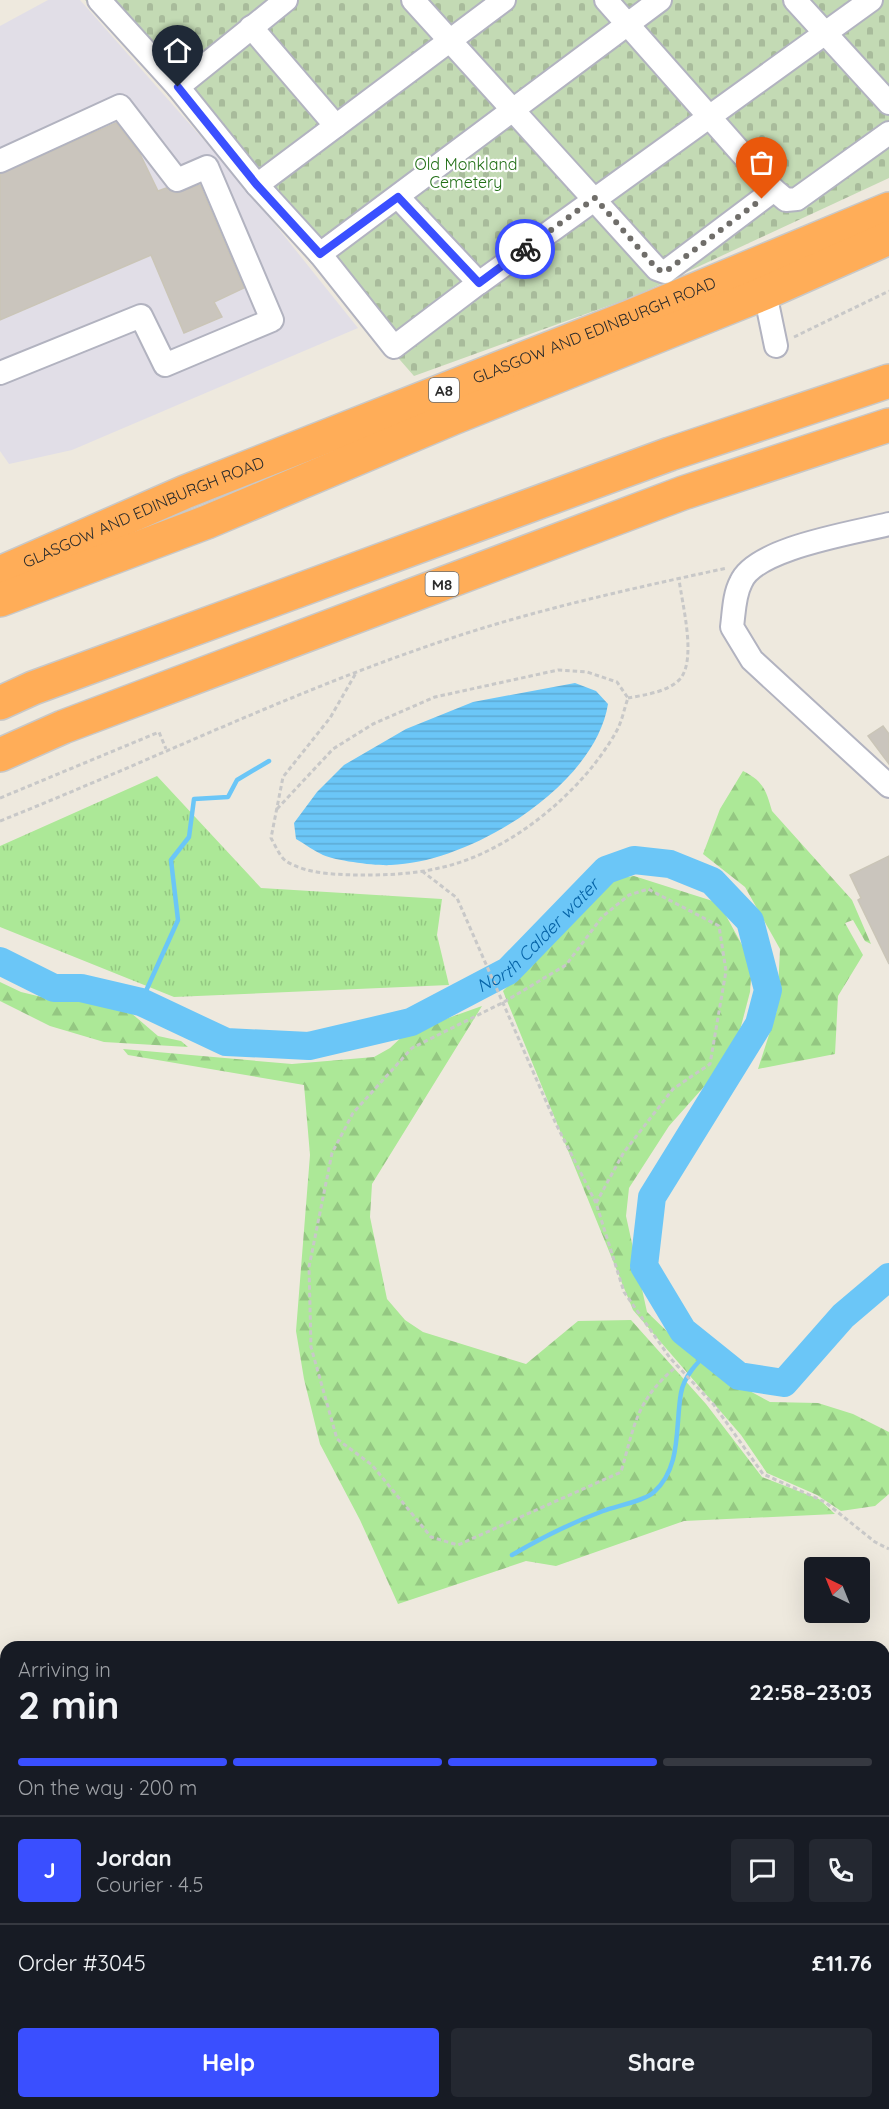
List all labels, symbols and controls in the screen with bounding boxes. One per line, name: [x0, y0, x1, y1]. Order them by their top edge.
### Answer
pin: [152, 25, 203, 87]
icon: home: [161, 34, 194, 67]
pin: [736, 137, 787, 199]
icon: bag: [745, 146, 778, 179]
park label: Old Monkland Cemetery: [415, 154, 517, 192]
courier: [495, 219, 555, 279]
icon: bike: [509, 233, 542, 266]
street label: GLASGOW AND EDINBURGH ROAD: [470, 272, 719, 388]
road number: A8: [429, 378, 459, 402]
street label: GLASGOW AND EDINBURGH ROAD: [20, 452, 267, 572]
road number: M8: [426, 572, 458, 596]
water label: North Calder water: [472, 872, 605, 997]
north arrow: [804, 1557, 870, 1623]
map controls: [804, 1557, 870, 1623]
text: Arriving in: [18, 1657, 111, 1682]
text: 22:58–23:03: [749, 1678, 872, 1706]
text: 2 min: [18, 1680, 120, 1729]
text: On the way · 200 m: [18, 1775, 197, 1800]
button: chat: [731, 1839, 794, 1902]
button: phone: [809, 1839, 872, 1902]
text: Jordan: [96, 1844, 172, 1872]
text: J: [43, 1856, 56, 1884]
text: Courier · 4.5: [96, 1872, 203, 1897]
text: Order #3045: [18, 1949, 146, 1977]
text: £11.76: [812, 1949, 872, 1977]
button: Help: [18, 2028, 439, 2097]
button: Share: [451, 2028, 872, 2097]

